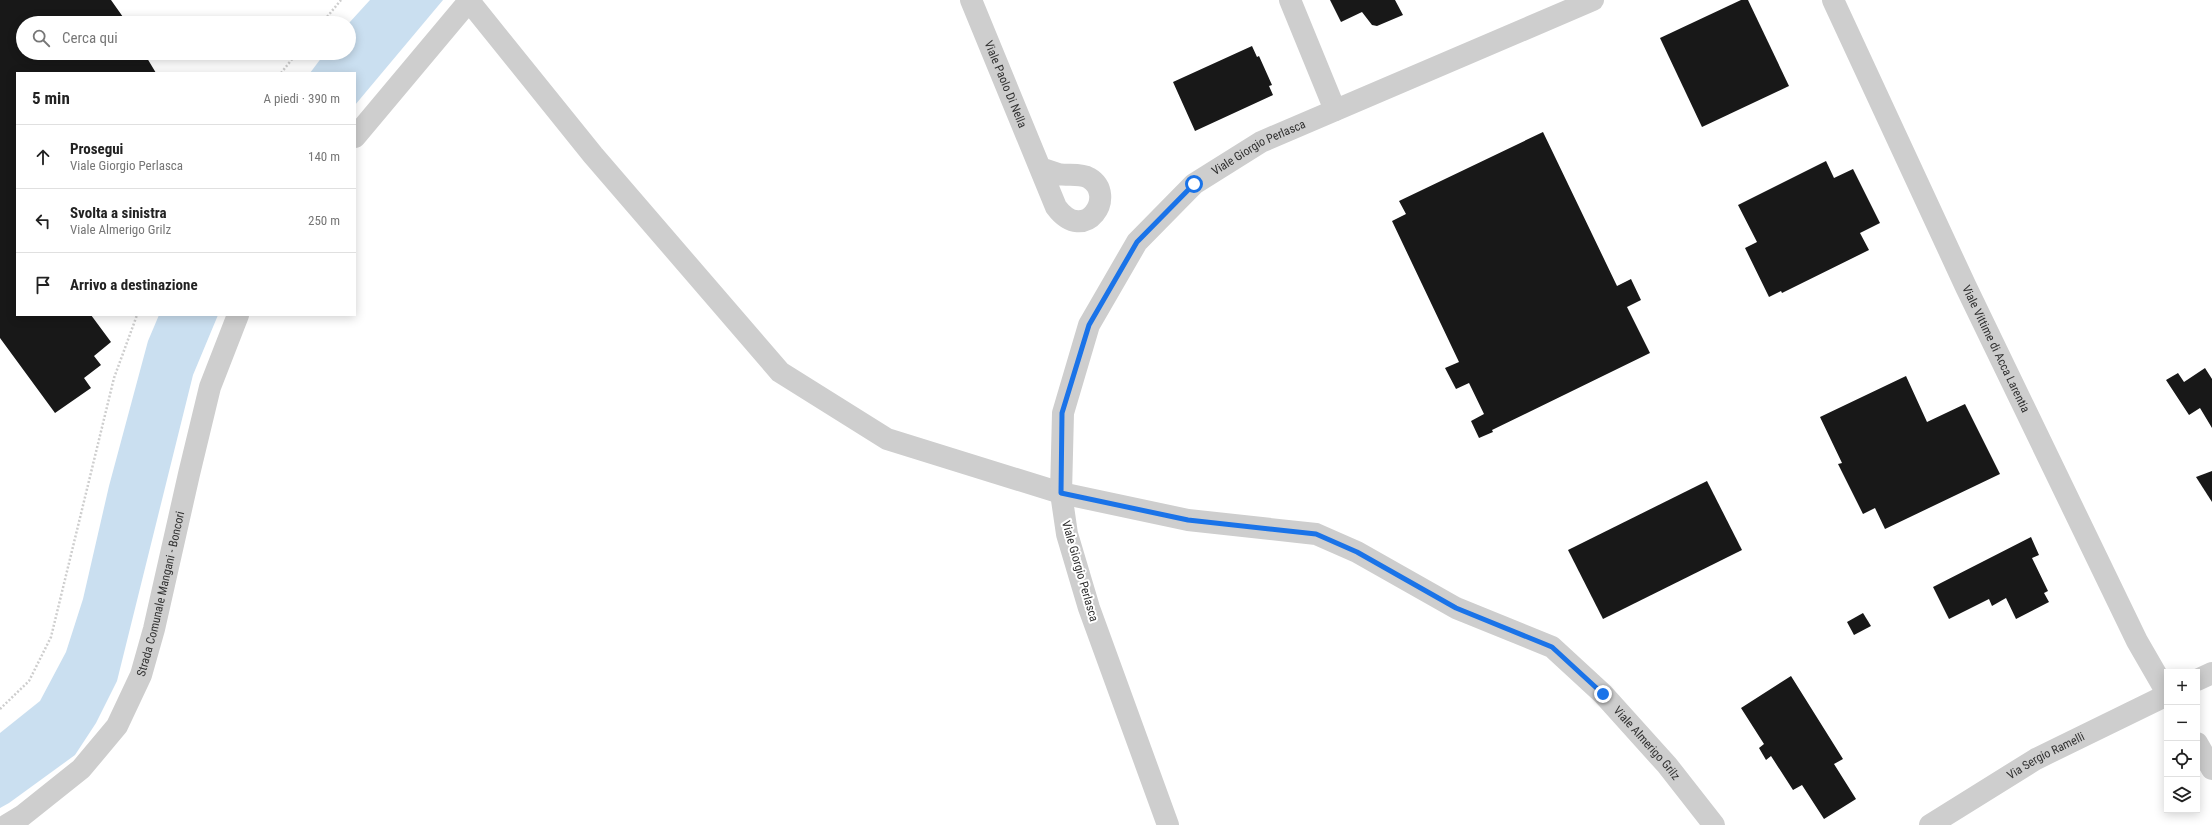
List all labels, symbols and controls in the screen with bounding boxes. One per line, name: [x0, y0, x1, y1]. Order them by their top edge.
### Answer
search box: [16, 16, 356, 60]
icon: search: [30, 27, 52, 49]
text: Cerca qui: [62, 29, 118, 47]
street label: Viale Paolo Di Nella: [981, 38, 1030, 130]
text: 5 min: [32, 88, 70, 108]
text: A piedi · 390 m: [263, 91, 340, 106]
street label: Viale Giorgio Perlasca: [1209, 117, 1308, 178]
text: Prosegui: [70, 140, 123, 158]
icon: ahead: [32, 146, 54, 168]
text: 140 m: [308, 149, 340, 164]
text: Viale Giorgio Perlasca: [70, 158, 183, 173]
route start: [1185, 175, 1203, 193]
text: Svolta a sinistra: [70, 204, 167, 222]
icon: left: [32, 210, 54, 232]
text: 250 m: [308, 213, 340, 228]
text: Viale Almerigo Grilz: [70, 222, 171, 237]
icon: arrive: [32, 274, 54, 296]
text: Arrivo a destinazione: [70, 276, 198, 294]
street label: Viale Vittime di Acca Larentia: [1959, 283, 2033, 415]
street label: Strada Comunale Mangani - Boncori: [134, 510, 187, 678]
street label: Viale Giorgio Perlasca: [1059, 519, 1101, 623]
map controls: [2164, 669, 2200, 813]
button: +: [2164, 669, 2200, 705]
route end: [1594, 685, 1612, 703]
street label: Viale Almerigo Grilz: [1611, 704, 1683, 783]
button: −: [2164, 705, 2200, 741]
street label: Via Sergio Ramelli: [2004, 729, 2087, 782]
button: locate: [2164, 741, 2200, 777]
button: layers: [2164, 777, 2200, 813]

